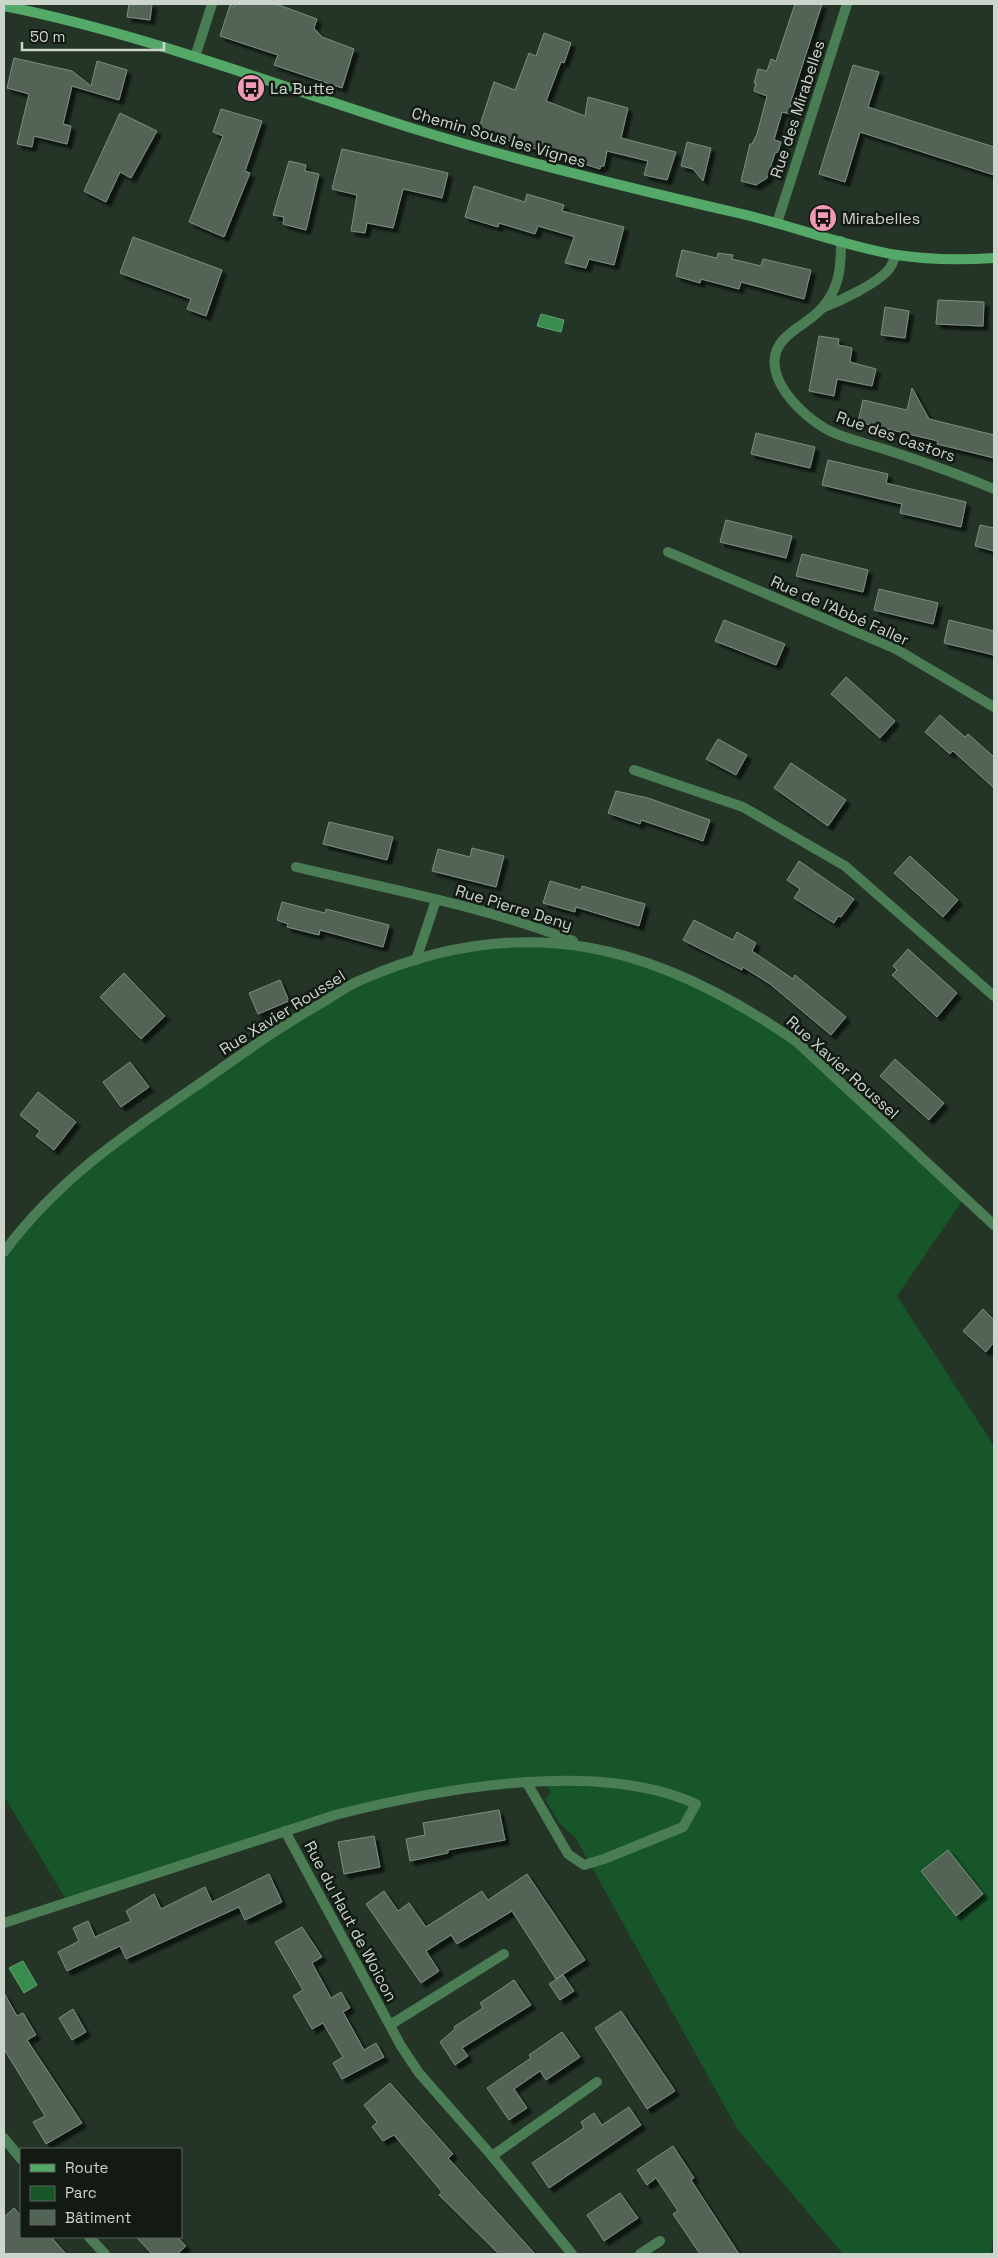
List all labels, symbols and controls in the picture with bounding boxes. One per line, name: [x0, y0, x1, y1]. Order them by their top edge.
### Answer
scale bar: [22, 20, 165, 52]
text: 50 m: [30, 27, 65, 46]
street label: Rue des Mirabelles: [765, 37, 830, 181]
bus stop icon: La Butte: [236, 73, 266, 103]
place label: La Butte: [270, 78, 334, 99]
street label: Chemin Sous les Vignes: [409, 102, 589, 172]
bus stop icon: Mirabelles: [808, 203, 838, 233]
place label: Mirabelles: [842, 208, 920, 229]
street label: Rue des Castors: [833, 406, 958, 467]
street label: Rue de l'Abbé Faller: [767, 571, 912, 650]
street label: Rue Pierre Deny: [453, 880, 575, 935]
street label: Rue Xavier Roussel: [215, 965, 349, 1060]
street label: Rue Xavier Roussel: [782, 1011, 903, 1124]
street label: Rue du Haut de Woicon: [299, 1837, 402, 2005]
legend: [20, 2148, 182, 2238]
text: Route: [65, 2158, 109, 2177]
text: Parc: [65, 2183, 97, 2202]
text: Bâtiment: [65, 2208, 131, 2227]

